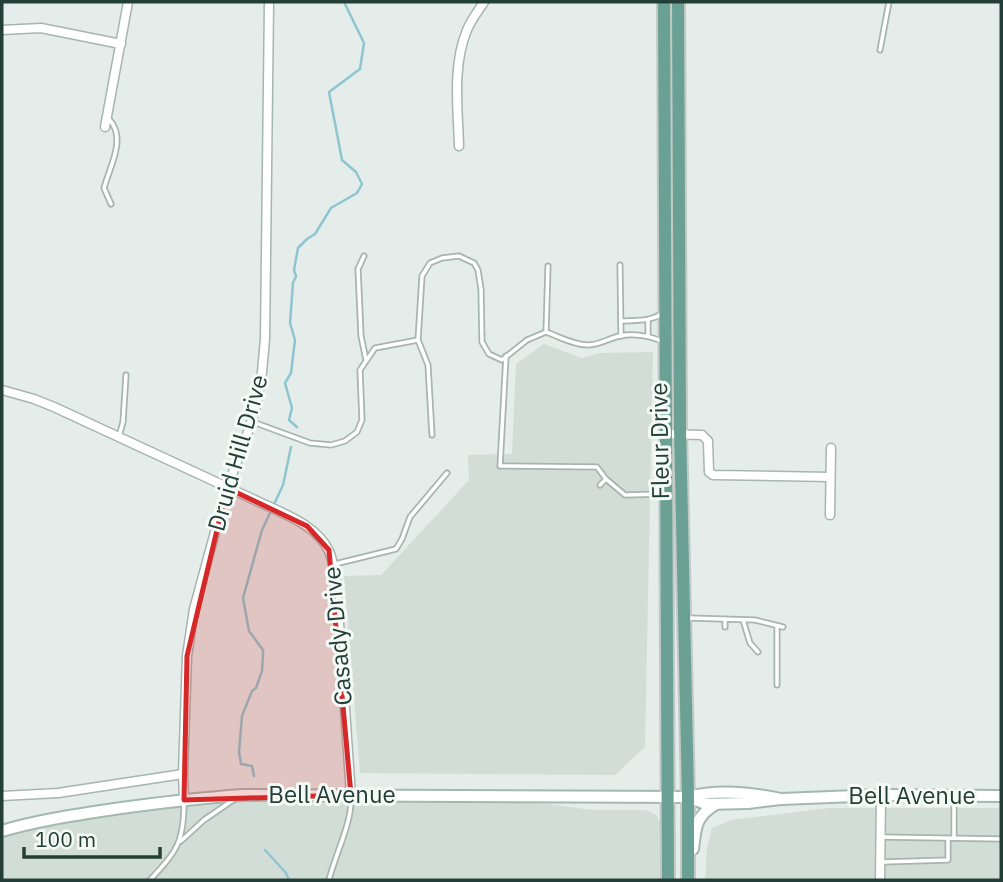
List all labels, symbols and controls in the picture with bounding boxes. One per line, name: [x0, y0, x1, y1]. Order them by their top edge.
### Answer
street label: Druid Hill Drive: [199, 371, 275, 535]
street label: Fleur Drive: [642, 382, 676, 500]
street label: Casady Drive: [315, 565, 359, 707]
street label: Bell Avenue: [268, 778, 396, 810]
street label: Bell Avenue: [848, 779, 976, 811]
scale bar: [24, 816, 161, 860]
text: 100 m: [35, 825, 96, 853]

